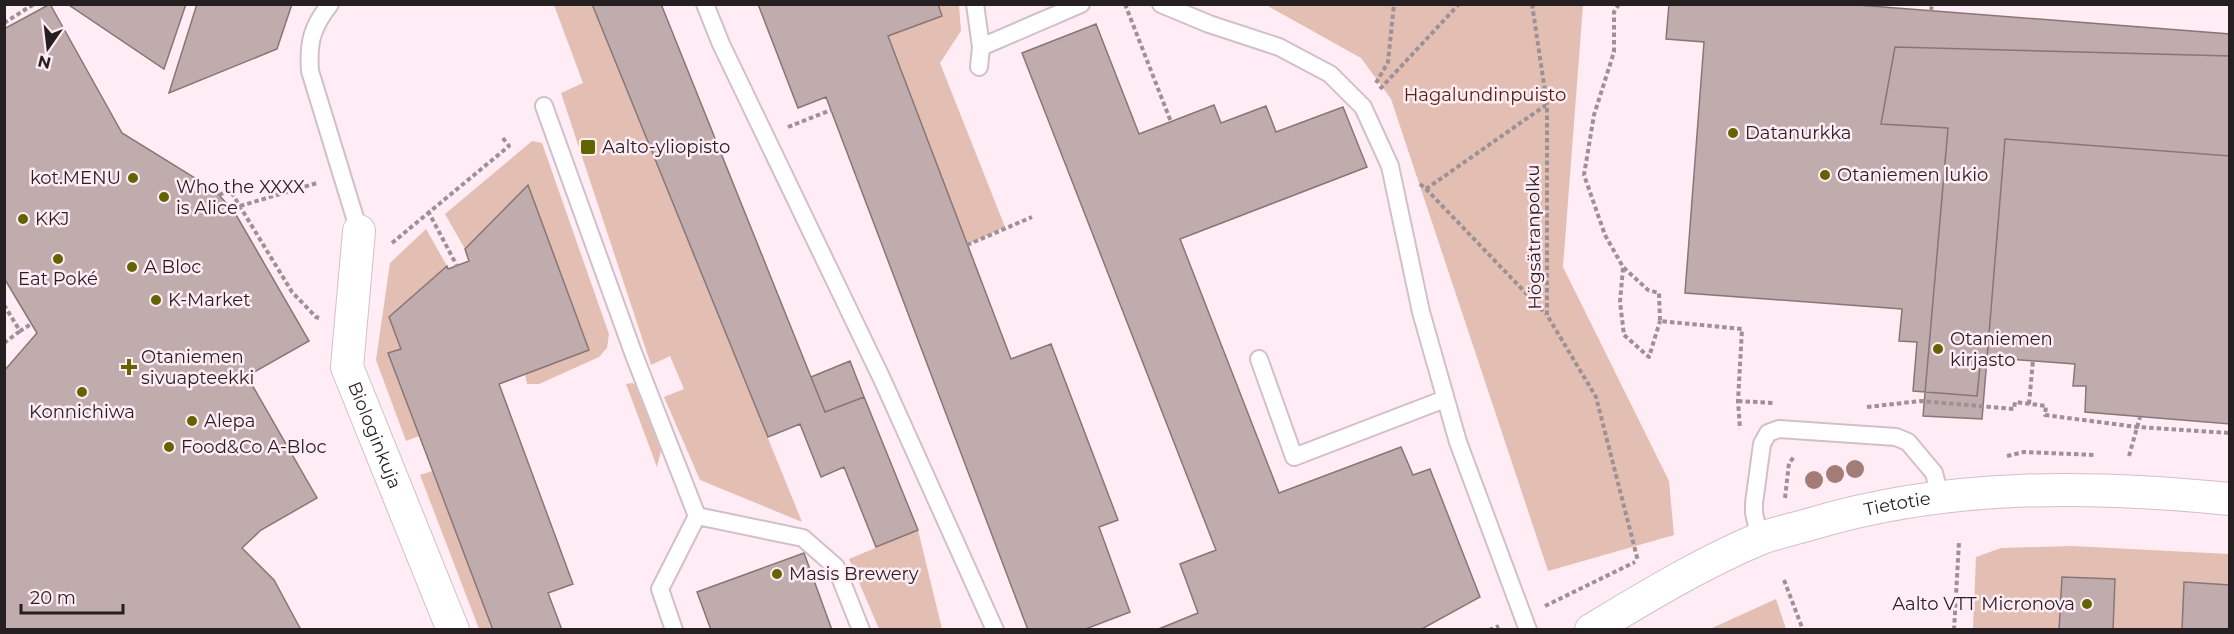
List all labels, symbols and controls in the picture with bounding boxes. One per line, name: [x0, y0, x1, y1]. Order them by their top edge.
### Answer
north arrow: [18, 18, 78, 78]
text: N: [36, 51, 53, 73]
park label: Hagalundinpuisto: [1404, 84, 1566, 106]
place label: Datanurkka: [1745, 122, 1851, 144]
marker: Datanurkka: [1726, 126, 1740, 140]
place label: Aalto-yliopisto: [602, 136, 730, 158]
marker: Aalto-yliopisto: [579, 138, 597, 156]
street label: Högsätranpolku: [1522, 164, 1546, 310]
place label: Otaniemen lukio: [1837, 164, 1988, 186]
place label: kot.MENU: [30, 167, 121, 189]
marker: Otaniemen lukio: [1818, 168, 1832, 182]
marker: kot.MENU: [126, 171, 140, 185]
place label: Who the XXXX is Alice: [176, 176, 305, 219]
marker: Who the XXXX is Alice: [157, 190, 171, 204]
place label: KKJ: [35, 208, 70, 230]
marker: KKJ: [16, 212, 30, 226]
marker: Eat Poké: [51, 252, 65, 266]
place label: A Bloc: [144, 256, 201, 278]
marker: A Bloc: [125, 260, 139, 274]
place label: Eat Poké: [18, 268, 98, 290]
place label: K-Market: [168, 289, 251, 311]
marker: K-Market: [149, 293, 163, 307]
place label: Otaniemen kirjasto: [1950, 328, 2053, 371]
marker: Otaniemen kirjasto: [1931, 342, 1945, 356]
place label: Otaniemen sivuapteekki: [141, 346, 254, 389]
marker: Otaniemen sivuapteekki: [122, 360, 136, 374]
street label: Biologinkuja: [343, 378, 406, 492]
marker: Konnichiwa: [75, 385, 89, 399]
place label: Konnichiwa: [29, 401, 135, 423]
place label: Alepa: [204, 410, 255, 432]
marker: Alepa: [185, 414, 199, 428]
place label: Food&Co A-Bloc: [181, 436, 327, 458]
marker: Food&Co A-Bloc: [162, 440, 176, 454]
street label: Tietotie: [1862, 487, 1932, 521]
place label: Masis Brewery: [789, 563, 919, 585]
marker: Masis Brewery: [770, 567, 784, 581]
scale bar: [21, 577, 123, 615]
text: 20 m: [30, 587, 76, 609]
place label: Aalto VTT Micronova: [1892, 593, 2075, 615]
marker: Aalto VTT Micronova: [2080, 597, 2094, 611]

